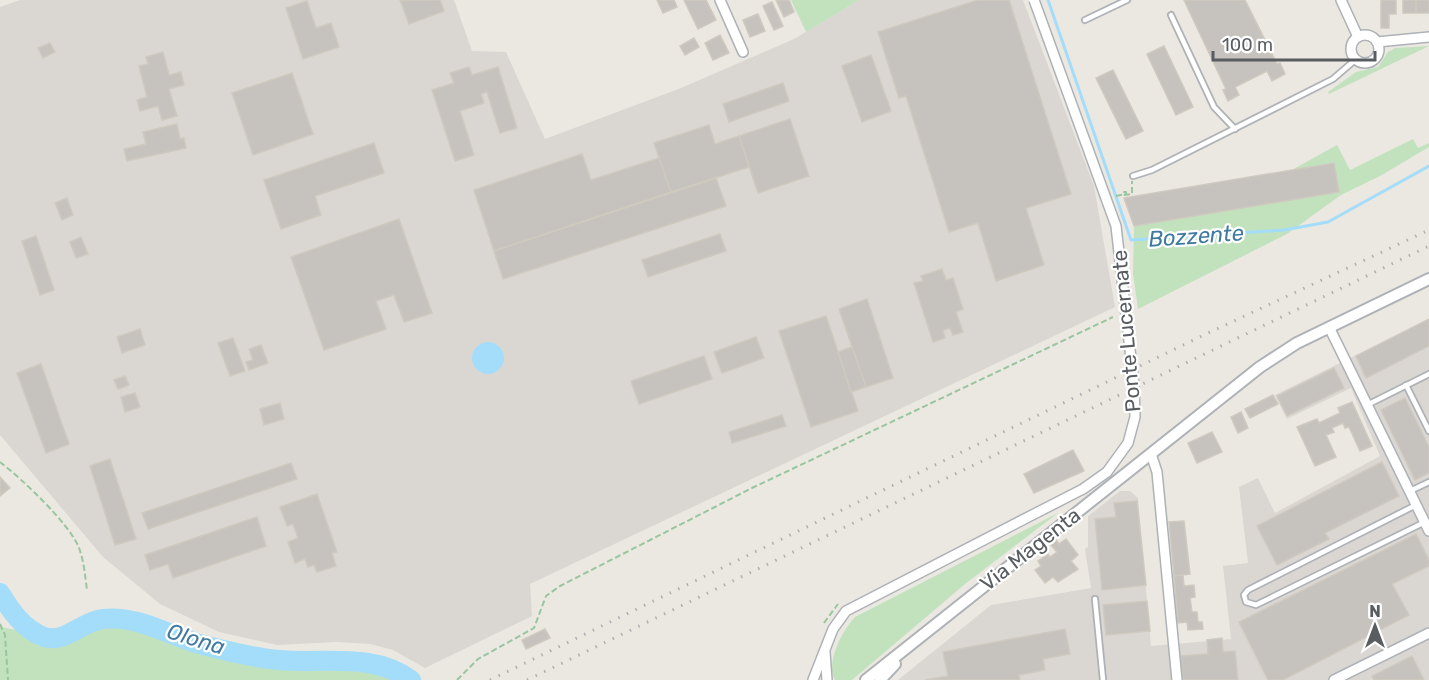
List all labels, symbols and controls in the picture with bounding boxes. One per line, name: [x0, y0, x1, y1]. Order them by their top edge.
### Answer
scale bar: [1213, 24, 1375, 62]
text: 100 m: [1222, 34, 1273, 56]
water label: Bozzente: [1147, 219, 1245, 253]
street label: Ponte Lucernate: [1106, 249, 1146, 413]
street label: Via Magenta: [975, 502, 1085, 596]
north arrow: [1345, 596, 1405, 656]
text: N: [1369, 602, 1381, 621]
water label: Olona: [164, 617, 228, 661]

